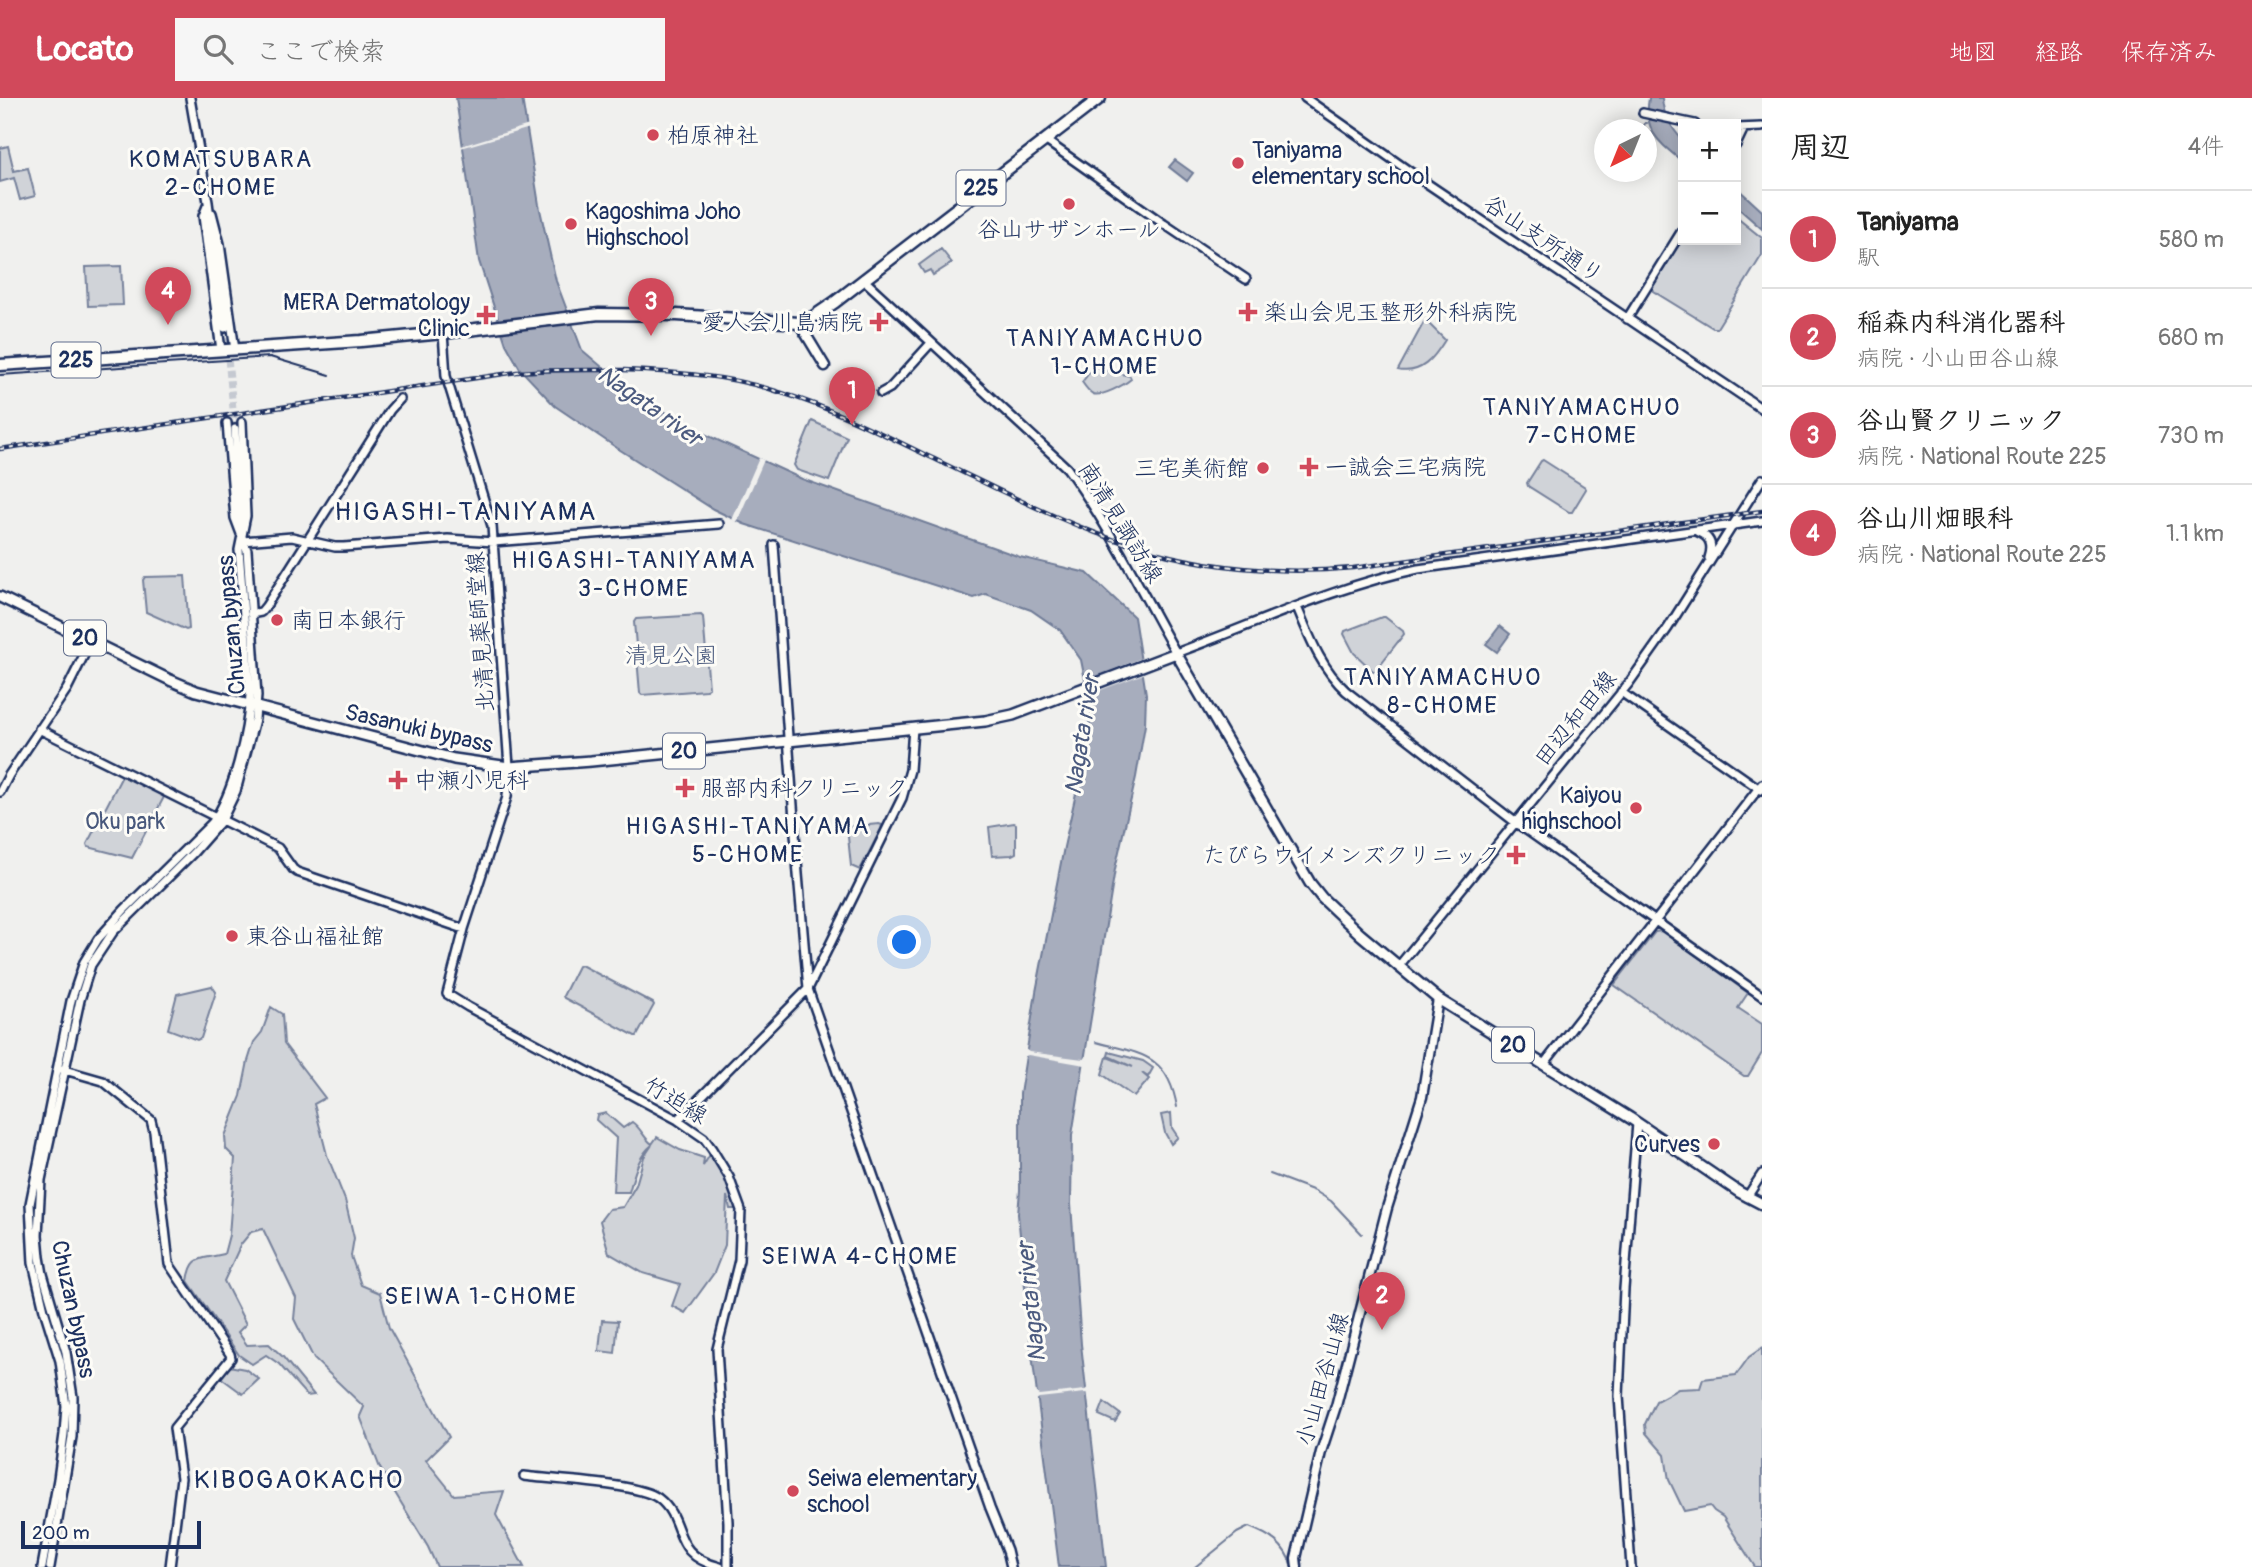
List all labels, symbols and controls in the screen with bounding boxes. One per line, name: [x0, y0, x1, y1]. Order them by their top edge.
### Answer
search box: [175, 18, 665, 81]
text: Locato: [35, 29, 133, 70]
icon: search: [199, 30, 237, 68]
text: ここで検索: [255, 36, 386, 68]
text: 地図: [1949, 38, 1997, 67]
text: 経路: [2035, 38, 2083, 67]
text: 保存済み: [2121, 38, 2217, 67]
north arrow: [1594, 119, 1657, 182]
map controls: [1678, 119, 1741, 245]
button: +: [1678, 119, 1741, 182]
place label: 柏原神社: [667, 121, 759, 150]
marker: 柏原神社: [645, 127, 661, 143]
text: 周辺: [1790, 129, 1850, 166]
text: 4件: [2188, 132, 2224, 161]
place label: Taniyama elementary school: [1252, 136, 1430, 191]
district label: KOMATSUBARA 2-CHOME: [129, 145, 313, 202]
marker: Taniyama elementary school: [1230, 155, 1246, 171]
road number: 225: [956, 170, 1006, 206]
button: −: [1678, 182, 1741, 245]
street label: 谷山支所通り: [1478, 189, 1609, 290]
marker: 谷山サザンホール: [1061, 196, 1077, 212]
place label: Kagoshima Joho Highschool: [585, 197, 741, 252]
text: Taniyama: [1857, 206, 1959, 238]
place label: 谷山サザンホール: [977, 215, 1161, 244]
marker: Kagoshima Joho Highschool: [563, 216, 579, 232]
text: 1: [1809, 225, 1818, 254]
text: 580 m: [2159, 225, 2224, 254]
text: 駅: [1857, 243, 1880, 272]
pin: 4: [145, 267, 191, 325]
pin: 3: [628, 278, 674, 336]
place label: MERA Dermatology Clinic: [283, 288, 470, 343]
place label: 楽山会児玉整形外科病院: [1264, 298, 1517, 327]
marker: 楽山会児玉整形外科病院: [1238, 302, 1258, 322]
marker: MERA Dermatology Clinic: [476, 305, 496, 325]
text: 稲森内科消化器科: [1857, 307, 2065, 339]
place label: 愛人会川島病院: [702, 308, 863, 337]
marker: 愛人会川島病院: [869, 312, 889, 332]
text: 2: [1807, 323, 1819, 352]
text: 680 m: [2158, 323, 2224, 352]
district label: TANIYAMACHUO 1-CHOME: [1006, 324, 1204, 381]
road number: 225: [52, 342, 100, 378]
text: 病院 · 小山田谷山線: [1857, 344, 2058, 373]
water label: Nagata river: [592, 360, 710, 455]
pin: 1: [829, 367, 875, 425]
district label: TANIYAMACHUO 7-CHOME: [1483, 393, 1681, 450]
text: 谷山賢クリニック: [1857, 405, 2065, 437]
text: 3: [1807, 421, 1819, 450]
text: 730 m: [2158, 421, 2224, 450]
text: 病院 · National Route 225: [1857, 442, 2107, 471]
place label: 一誠会三宅病院: [1325, 453, 1486, 482]
place label: 三宅美術館: [1134, 454, 1249, 483]
street label: 南清見諏訪線: [1072, 456, 1169, 588]
marker: 一誠会三宅病院: [1299, 457, 1319, 477]
marker: 三宅美術館: [1255, 460, 1271, 476]
district label: HIGASHI-TANIYAMA: [335, 496, 597, 528]
text: 谷山川畑眼科: [1857, 503, 2013, 535]
text: 4: [1806, 519, 1820, 548]
text: 1.1 km: [2166, 519, 2224, 548]
text: 病院 · National Route 225: [1857, 540, 2107, 569]
district label: HIGASHI-TANIYAMA 3-CHOME: [511, 546, 757, 603]
street label: 北清見薬師堂線: [460, 551, 501, 713]
street label: Chuzan bypass: [211, 554, 252, 696]
place label: 南日本銀行: [291, 606, 406, 635]
marker: 南日本銀行: [269, 612, 285, 628]
road number: 20: [64, 620, 106, 656]
park label: 清見公園: [625, 641, 717, 670]
district label: TANIYAMACHUO 8-CHOME: [1344, 663, 1542, 720]
street label: 田辺和田線: [1528, 665, 1623, 772]
water label: Nagata river: [1059, 670, 1107, 797]
street label: Sasanuki bypass: [342, 697, 496, 760]
road number: 20: [663, 734, 705, 768]
place label: 中瀬小児科: [414, 766, 529, 795]
marker: 中瀬小児科: [388, 770, 408, 790]
place label: 服部内科クリニック: [701, 774, 908, 803]
marker: 服部内科クリニック: [675, 778, 695, 798]
place label: Kaiyou highschool: [1521, 781, 1622, 836]
marker: Kaiyou highschool: [1628, 800, 1644, 816]
park label: Oku park: [85, 807, 165, 836]
district label: HIGASHI-TANIYAMA 5-CHOME: [625, 812, 871, 869]
place label: たびらウイメンズクリニック: [1203, 841, 1500, 870]
marker: たびらウイメンズクリニック: [1506, 845, 1526, 865]
place label: 東谷山福祉館: [246, 922, 384, 951]
your location: [887, 925, 921, 959]
marker: 東谷山福祉館: [224, 928, 240, 944]
road number: 20: [1492, 1028, 1534, 1062]
street label: 竹迫線: [639, 1070, 713, 1131]
place label: Curves: [1634, 1130, 1700, 1159]
marker: Curves: [1706, 1136, 1722, 1152]
water label: Nagata river: [1010, 1237, 1052, 1363]
street label: Chuzan bypass: [45, 1238, 102, 1380]
district label: SEIWA 4-CHOME: [761, 1242, 959, 1271]
pin: 2: [1359, 1272, 1405, 1330]
district label: SEIWA 1-CHOME: [384, 1282, 578, 1311]
street label: 小山田谷山線: [1290, 1309, 1355, 1449]
district label: KIBOGAOKACHO: [194, 1464, 404, 1496]
place label: Seiwa elementary school: [807, 1464, 977, 1519]
marker: Seiwa elementary school: [785, 1483, 801, 1499]
scale bar: [21, 1518, 201, 1550]
text: 200 m: [32, 1521, 90, 1545]

